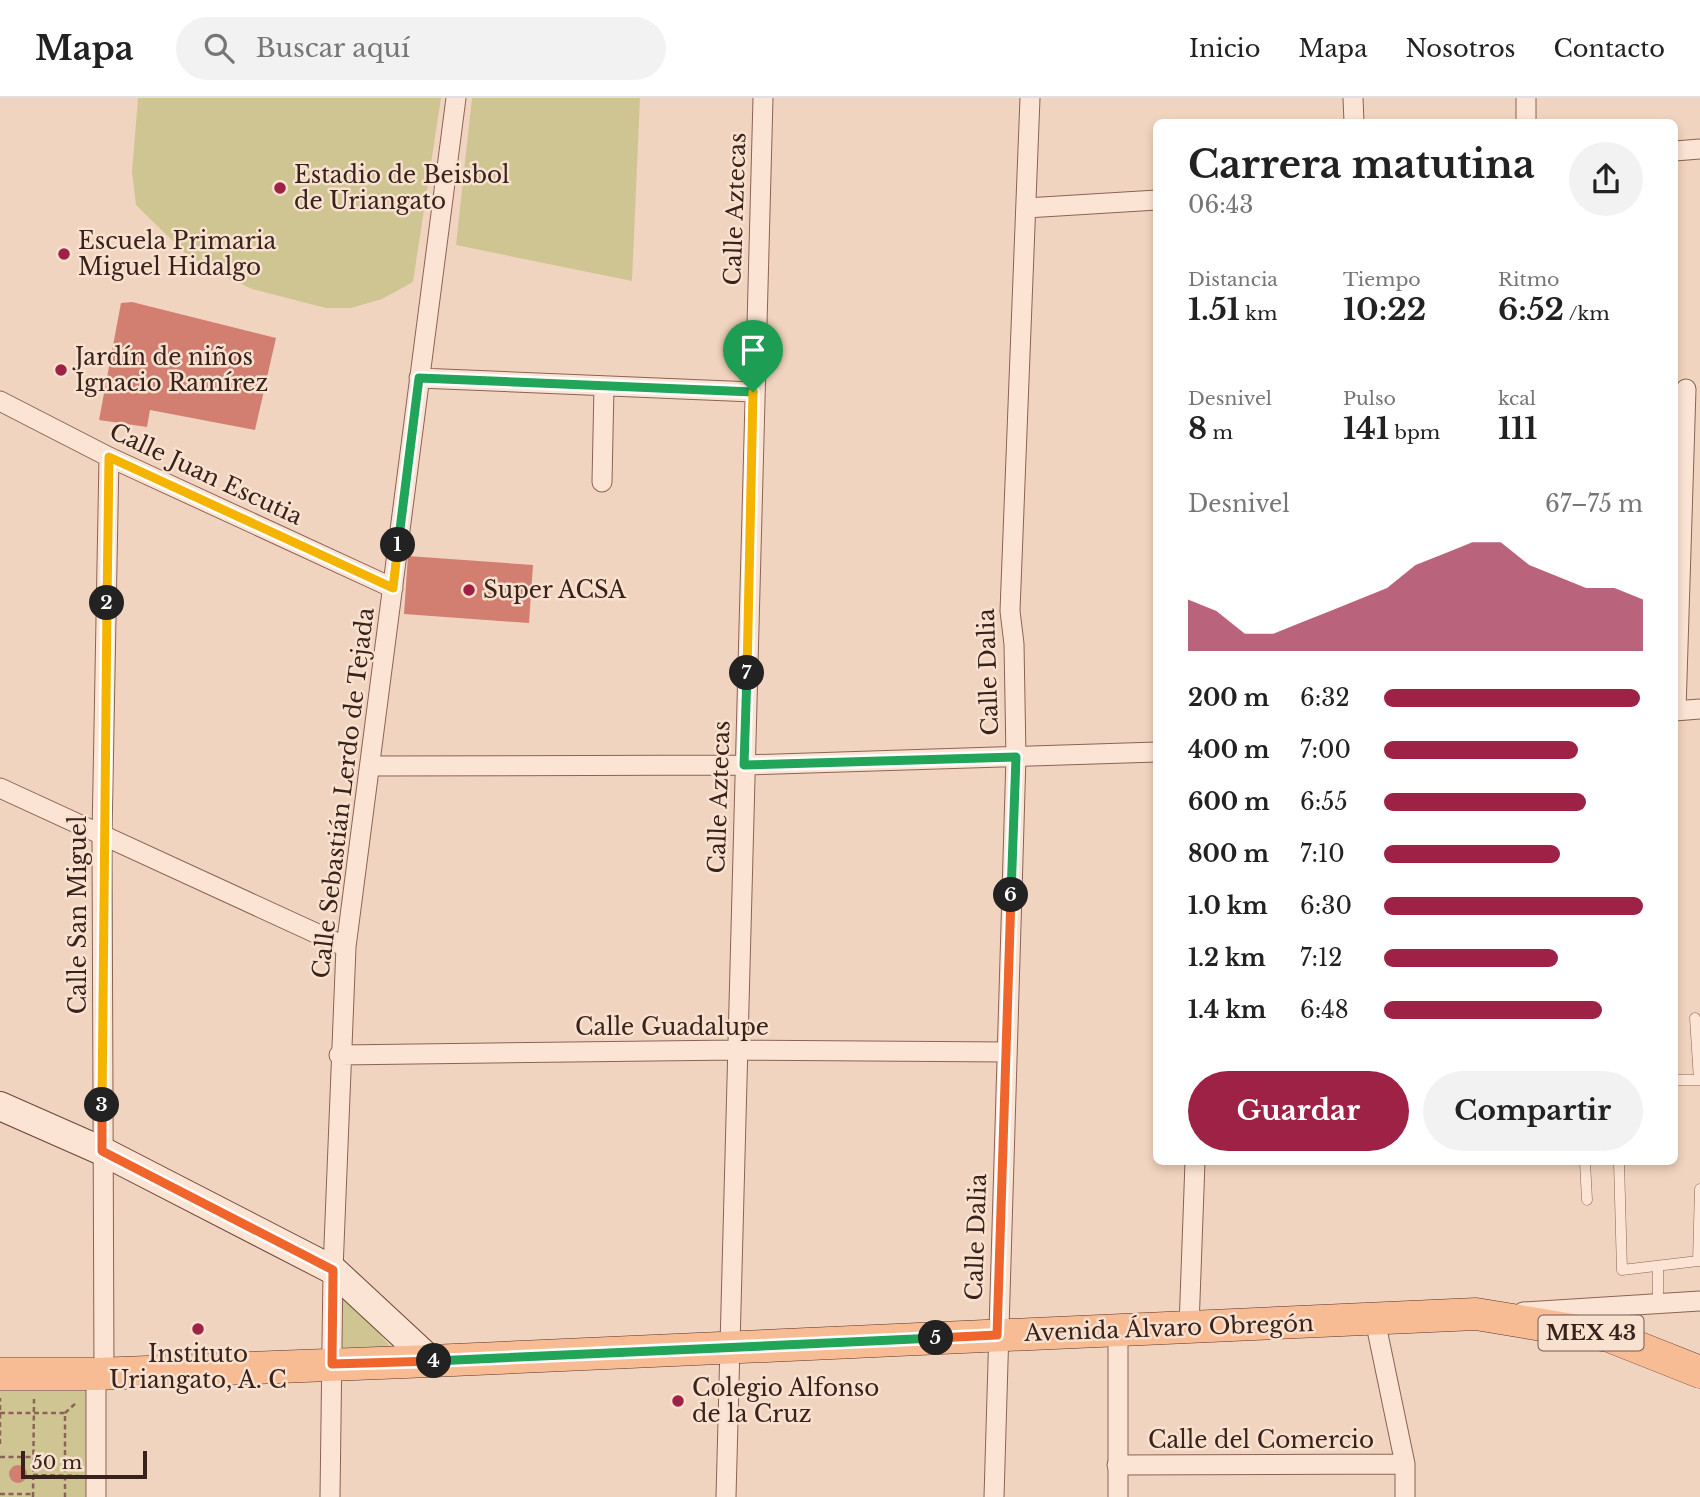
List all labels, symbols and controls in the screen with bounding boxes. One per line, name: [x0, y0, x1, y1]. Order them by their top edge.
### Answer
search box: [176, 17, 666, 80]
text: Mapa: [35, 28, 134, 69]
icon: search: [200, 29, 238, 67]
text: Buscar aquí: [256, 32, 410, 64]
text: Inicio: [1189, 34, 1260, 63]
text: Mapa: [1298, 34, 1367, 63]
text: Nosotros: [1405, 34, 1516, 63]
text: Contacto: [1554, 34, 1665, 63]
street label: Calle Aztecas: [718, 132, 752, 286]
text: Carrera matutina: [1188, 141, 1535, 188]
button: share: [1569, 142, 1643, 216]
place label: Estadio de Beisbol de Uriangato: [294, 161, 510, 215]
marker: Estadio de Beisbol de Uriangato: [272, 180, 288, 196]
text: 06:43: [1188, 191, 1253, 219]
place label: Escuela Primaria Miguel Hidalgo: [78, 227, 276, 281]
marker: Escuela Primaria Miguel Hidalgo: [56, 246, 72, 262]
text: Distancia: [1188, 268, 1278, 291]
text: Tiempo: [1343, 268, 1421, 291]
text: Ritmo: [1498, 268, 1559, 291]
text: 1.51: [1188, 291, 1240, 328]
text: 10:22: [1343, 291, 1426, 328]
text: 6:52: [1498, 291, 1564, 328]
text: km: [1240, 302, 1277, 325]
text: /km: [1564, 302, 1610, 325]
pin: [723, 320, 783, 392]
icon: arrive: [734, 331, 772, 369]
place label: Jardín de niños Ignacio Ramírez: [72, 343, 268, 397]
marker: Jardín de niños Ignacio Ramírez: [53, 362, 69, 378]
text: Desnivel: [1188, 387, 1272, 410]
text: Pulso: [1343, 387, 1396, 410]
text: kcal: [1498, 387, 1536, 410]
text: 8: [1188, 410, 1207, 447]
text: 141: [1343, 410, 1389, 447]
text: 111: [1498, 410, 1537, 447]
street label: Calle Juan Escutia: [105, 417, 307, 531]
text: m: [1207, 421, 1233, 444]
text: bpm: [1389, 421, 1440, 444]
text: Desnivel: [1188, 490, 1290, 518]
text: 67–75 m: [1545, 490, 1643, 518]
pin: 1: [380, 528, 416, 562]
text: 1: [393, 533, 402, 556]
place label: Super ACSA: [483, 576, 627, 604]
marker: Super ACSA: [461, 582, 477, 598]
pin: 2: [90, 586, 124, 620]
text: 2: [100, 591, 113, 614]
street label: Calle Sebastián Lerdo de Tejada: [306, 606, 380, 980]
street label: Calle Dalia: [972, 608, 1004, 736]
pin: 7: [730, 656, 764, 690]
text: 7: [742, 661, 751, 684]
text: 200 m: [1188, 684, 1269, 712]
text: 6:32: [1300, 684, 1350, 712]
street label: Calle Aztecas: [702, 720, 736, 874]
text: 400 m: [1188, 736, 1270, 764]
text: 7:00: [1300, 736, 1351, 764]
text: 600 m: [1188, 788, 1270, 816]
text: 6:55: [1300, 788, 1347, 816]
street label: Calle San Miguel: [64, 816, 92, 1014]
text: 800 m: [1188, 840, 1269, 868]
text: 7:10: [1300, 840, 1345, 868]
pin: 6: [993, 878, 1028, 912]
text: 6: [1004, 883, 1017, 906]
text: 1.0 km: [1188, 892, 1268, 920]
text: 6:30: [1300, 892, 1352, 920]
text: 1.2 km: [1188, 944, 1266, 972]
text: 7:12: [1300, 944, 1343, 972]
text: 1.4 km: [1188, 996, 1266, 1024]
text: 6:48: [1300, 996, 1349, 1024]
street label: Calle Guadalupe: [575, 1013, 769, 1041]
button: Guardar: [1188, 1071, 1409, 1151]
button: Compartir: [1423, 1071, 1643, 1151]
pin: 3: [84, 1088, 119, 1122]
text: 3: [95, 1093, 108, 1116]
street label: Calle Dalia: [960, 1173, 992, 1301]
street label: Avenida Álvaro Obregón: [1023, 1308, 1314, 1347]
road number: MEX 43: [1538, 1316, 1644, 1350]
pin: 5: [918, 1320, 954, 1356]
marker: Instituto Uriangato, A. C: [190, 1321, 206, 1337]
text: 5: [930, 1326, 941, 1349]
place label: Instituto Uriangato, A. C: [109, 1340, 287, 1394]
pin: 4: [416, 1344, 452, 1378]
text: 4: [427, 1349, 440, 1372]
place label: Colegio Alfonso de la Cruz: [692, 1374, 879, 1428]
marker: Colegio Alfonso de la Cruz: [670, 1393, 686, 1409]
street label: Calle del Comercio: [1148, 1426, 1374, 1454]
scale bar: [21, 1448, 147, 1480]
text: 50 m: [32, 1451, 82, 1474]

